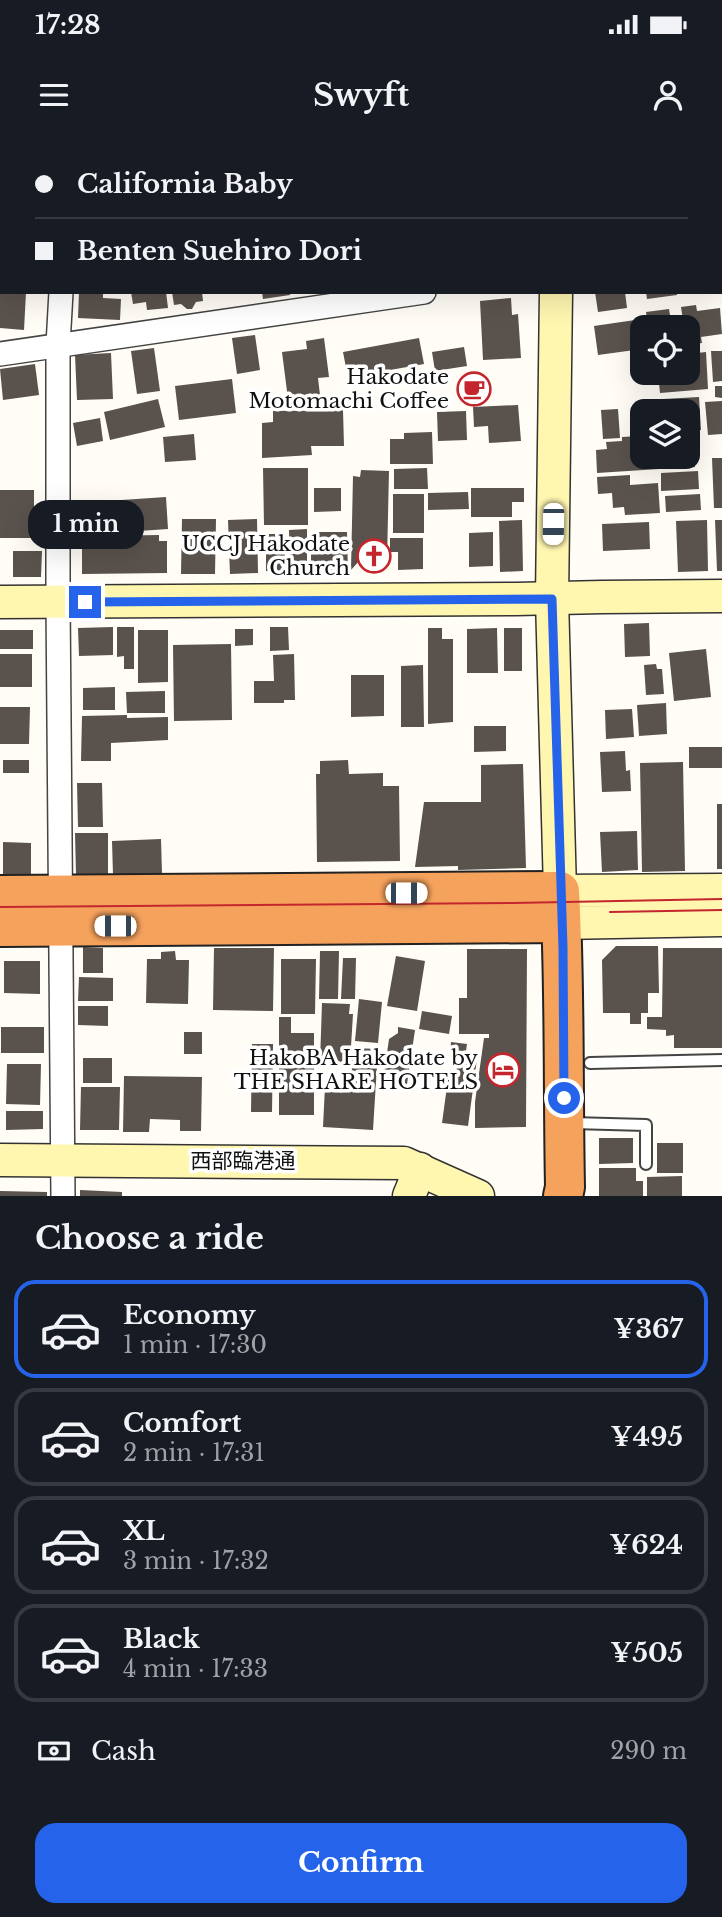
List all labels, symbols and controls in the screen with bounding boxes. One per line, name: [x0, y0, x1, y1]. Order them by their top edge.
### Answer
text: 17:28: [35, 9, 101, 41]
text: Swyft: [313, 75, 409, 115]
icon: menu: [35, 76, 73, 114]
icon: person: [649, 76, 687, 114]
text: California Baby: [77, 168, 293, 200]
text: Benten Suehiro Dori: [77, 235, 362, 267]
map controls: [630, 315, 700, 469]
button: locate: [630, 315, 700, 385]
place label: Hakodate Motomachi Coffee: [248, 364, 449, 414]
cafe icon: Hakodate Motomachi Coffee: [455, 370, 493, 408]
button: layers: [630, 399, 700, 469]
callout: 1 min: [27, 500, 143, 550]
car: [543, 503, 564, 545]
text: 1 min: [53, 510, 119, 538]
place label: UCCJ Hakodate Church: [181, 531, 350, 581]
church icon: UCCJ Hakodate Church: [355, 537, 393, 575]
route end: [69, 586, 101, 618]
car: [386, 883, 428, 904]
car: [95, 916, 137, 937]
place label: HakoBA Hakodate by THE SHARE HOTELS: [234, 1045, 479, 1095]
hotel icon: HakoBA Hakodate by THE SHARE HOTELS: [484, 1051, 522, 1089]
route start: [548, 1082, 580, 1114]
street label: 西部臨港通: [191, 1148, 296, 1174]
text: Choose a ride: [35, 1218, 264, 1258]
icon: car: [39, 1298, 102, 1361]
text: Economy: [123, 1299, 256, 1331]
text: ¥367: [613, 1313, 683, 1345]
text: 1 min · 17:30: [123, 1331, 267, 1359]
icon: car: [39, 1406, 102, 1469]
text: Comfort: [123, 1407, 241, 1439]
text: ¥495: [611, 1421, 683, 1453]
text: 2 min · 17:31: [123, 1439, 265, 1467]
icon: car: [39, 1514, 102, 1577]
text: XL: [123, 1515, 165, 1547]
text: ¥624: [609, 1529, 683, 1561]
text: 3 min · 17:32: [123, 1547, 269, 1575]
icon: car: [39, 1622, 102, 1685]
text: Black: [123, 1623, 200, 1655]
text: ¥505: [610, 1637, 683, 1669]
text: 4 min · 17:33: [123, 1655, 268, 1683]
icon: cash: [35, 1732, 73, 1770]
text: Cash: [91, 1735, 156, 1767]
text: 290 m: [610, 1737, 687, 1765]
button: Confirm: [35, 1823, 687, 1903]

